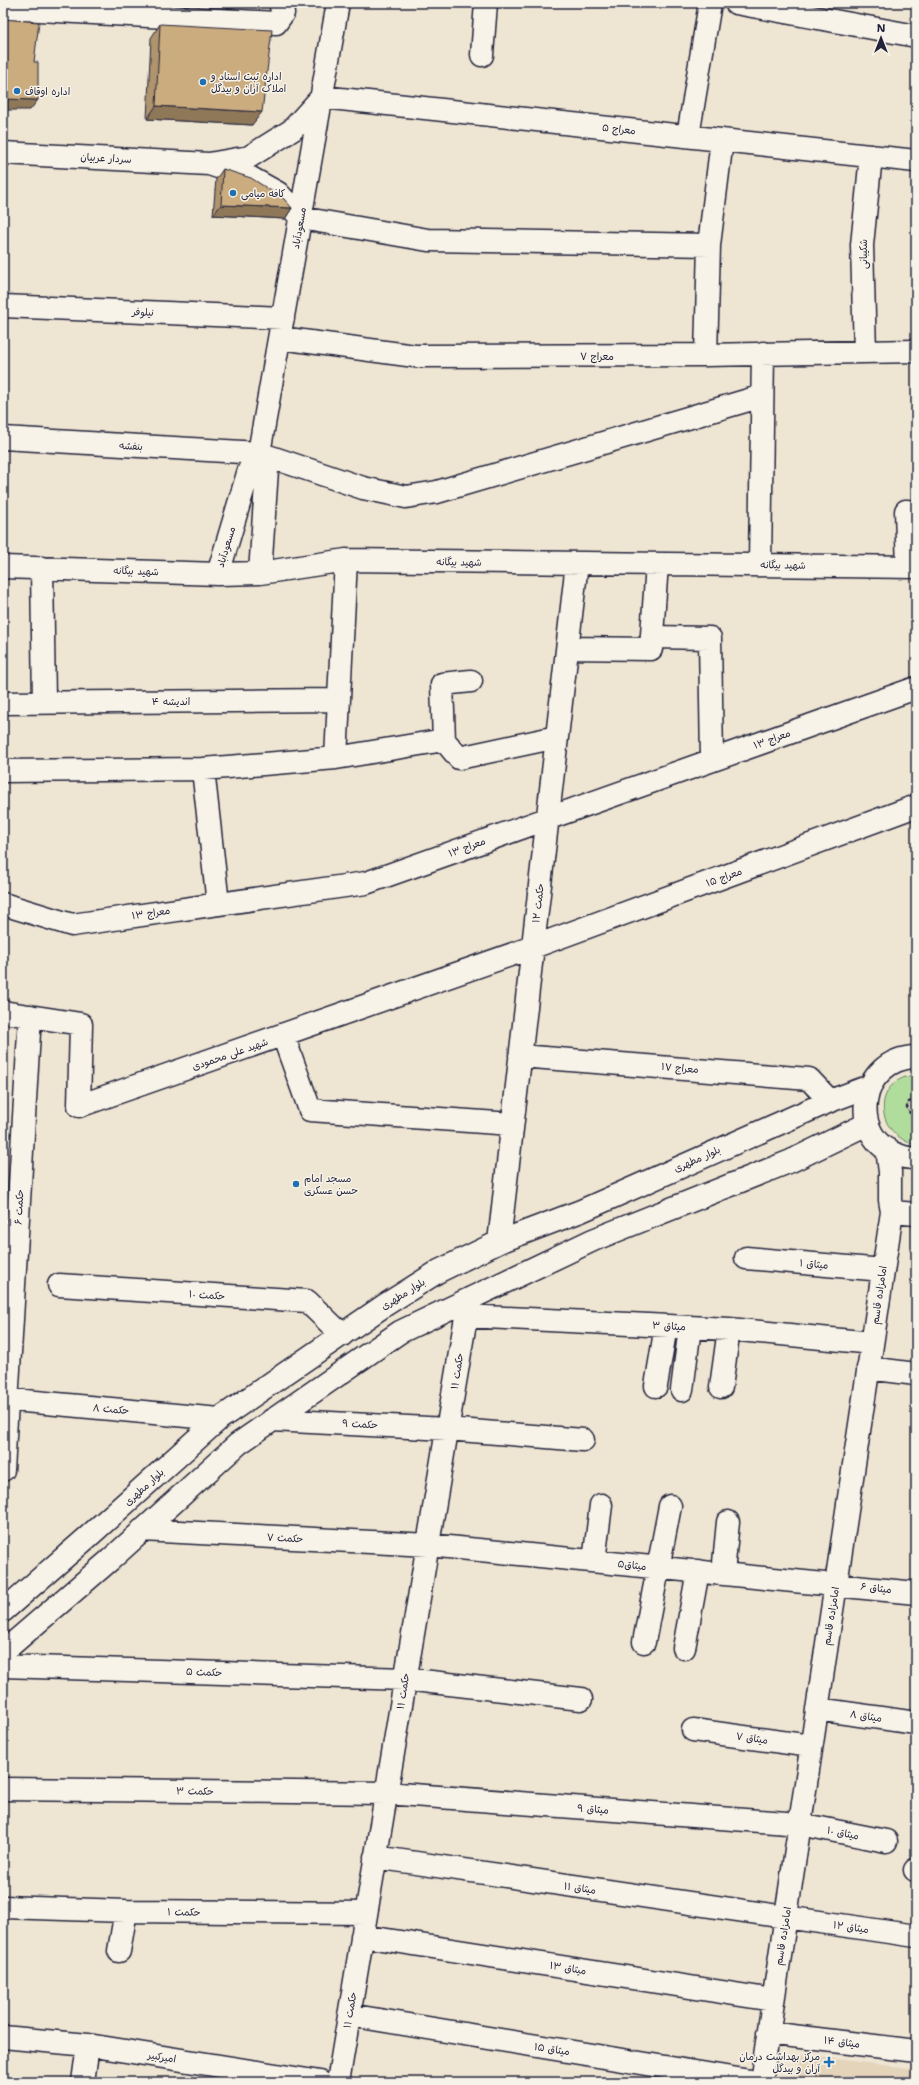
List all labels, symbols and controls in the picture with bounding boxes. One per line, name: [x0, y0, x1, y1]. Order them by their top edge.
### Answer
north arrow: [861, 18, 901, 58]
text: N: [877, 21, 886, 36]
place label: اداره ثبت اسناد و املاک آران و بیدگل: [210, 70, 286, 95]
marker: اداره ثبت اسناد و املاک آران و بیدگل: [198, 77, 208, 87]
place label: اداره اوقاف: [25, 85, 70, 98]
marker: اداره اوقاف: [12, 86, 22, 96]
street label: معراج ۵: [601, 121, 637, 138]
street label: سردار عربیان: [80, 150, 132, 166]
place label: کافه میامی: [241, 187, 285, 201]
marker: کافه میامی: [228, 188, 238, 198]
street label: مسعودآباد: [289, 206, 310, 250]
street label: شکیبانی: [857, 239, 871, 269]
street label: نیلوفر: [131, 305, 154, 320]
street label: معراج ۷: [580, 350, 614, 364]
street label: بنفشه: [119, 439, 143, 453]
street label: مسعودآباد: [214, 525, 239, 569]
street label: شهید بیگانه: [436, 555, 482, 569]
street label: شهید بیگانه: [760, 558, 806, 572]
street label: شهید بیگانه: [113, 564, 159, 578]
street label: اندیشه ۴: [152, 695, 190, 708]
street label: معراج ۱۳: [752, 726, 793, 753]
street label: معراج ۱۳: [447, 834, 488, 861]
street label: معراج ۱۵: [704, 864, 744, 890]
street label: حکمت ۱۲: [529, 882, 547, 924]
street label: معراج ۱۳: [131, 904, 171, 923]
street label: شهید علی محمودی: [190, 1035, 270, 1074]
street label: معراج ۱۷: [661, 1060, 699, 1077]
street label: بلوار مطهری: [672, 1143, 722, 1175]
place label: مسجد امام حسن عسکری: [304, 1172, 358, 1197]
marker: مسجد امام حسن عسکری: [291, 1179, 301, 1189]
street label: حکمت ۶: [12, 1189, 26, 1225]
street label: میثاق ۱: [799, 1256, 829, 1272]
street label: امامزاده قاسم: [868, 1265, 891, 1325]
street label: بلوار مطهری: [379, 1275, 428, 1313]
street label: حکمت ۱۰: [188, 1287, 226, 1303]
street label: میثاق ۳: [652, 1319, 686, 1333]
street label: حکمت ۱۱: [448, 1352, 466, 1390]
street label: حکمت ۸: [92, 1401, 130, 1417]
street label: حکمت ۹: [342, 1417, 378, 1431]
street label: بلوار مطهری: [121, 1466, 167, 1508]
street label: حکمت ۷: [266, 1531, 304, 1545]
street label: میثاق۵: [617, 1557, 647, 1573]
street label: میثاق ۶: [860, 1580, 892, 1596]
street label: امامزاده قاسم: [820, 1586, 843, 1646]
street label: حکمت ۵: [186, 1665, 223, 1679]
street label: حکمت ۱۱: [394, 1672, 412, 1710]
street label: میثاق ۸: [849, 1707, 883, 1725]
street label: میثاق ۷: [735, 1729, 769, 1747]
street label: حکمت ۳: [176, 1784, 214, 1798]
street label: میثاق ۹: [577, 1801, 609, 1817]
street label: میثاق ۱۰: [826, 1824, 860, 1842]
street label: میثاق ۱۱: [563, 1879, 597, 1897]
street label: حکمت ۱: [167, 1905, 201, 1919]
street label: امامزاده قاسم: [772, 1906, 795, 1966]
street label: میثاق ۱۲: [832, 1918, 870, 1936]
street label: میثاق ۱۳: [549, 1959, 588, 1977]
street label: حکمت ۱۱: [340, 1991, 360, 2029]
street label: میثاق ۱۴: [823, 2033, 861, 2051]
street label: میثاق ۱۵: [533, 2040, 571, 2058]
street label: امیرکبیر: [146, 2048, 177, 2066]
place label: مرکز بهداشت درمان آران و بیدگل: [739, 2050, 821, 2075]
marker: مرکز بهداشت درمان آران و بیدگل: [823, 2056, 835, 2068]

